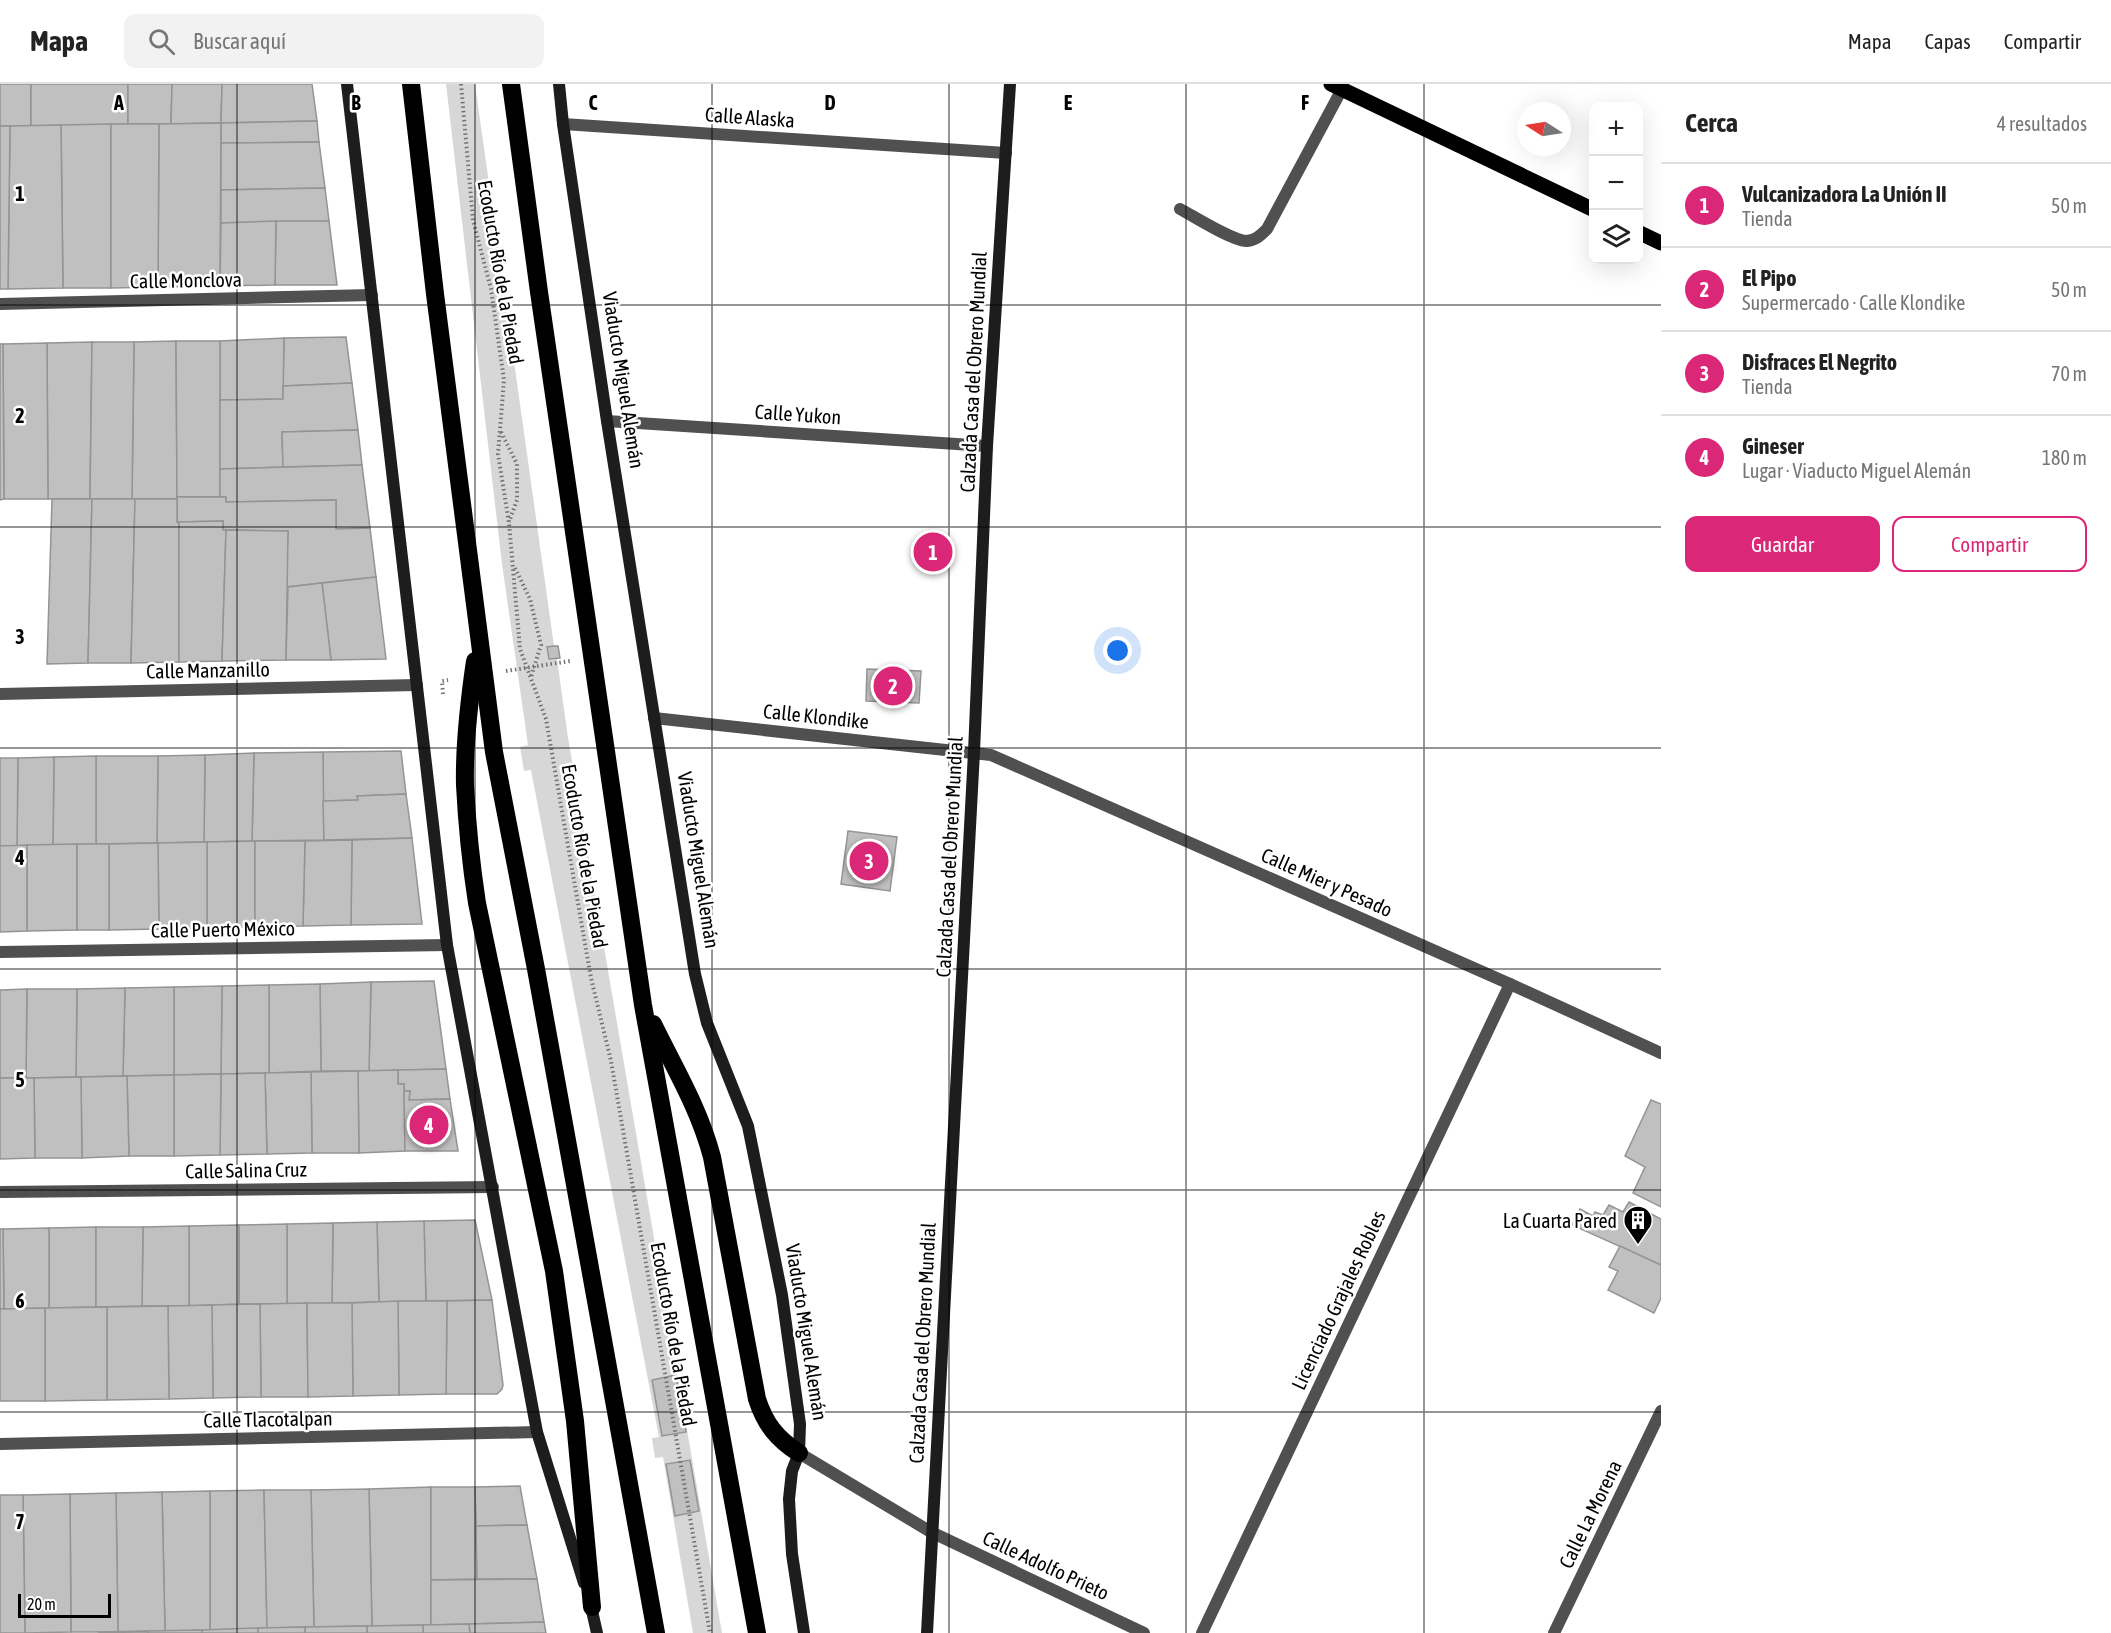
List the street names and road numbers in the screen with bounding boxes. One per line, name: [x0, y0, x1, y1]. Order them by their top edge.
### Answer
street label: Calle Alaska: [704, 102, 796, 132]
street label: Ecoducto Río de la Piedad: [474, 178, 528, 366]
street label: Calzada Casa del Obrero Mundial: [955, 250, 991, 493]
street label: Calle Monclova: [130, 268, 242, 292]
street label: Viaducto Miguel Alemán: [599, 290, 649, 470]
street label: Calle Yukon: [754, 400, 842, 428]
street label: Calle Manzanillo: [146, 657, 270, 683]
street label: Calle Klondike: [762, 699, 870, 733]
street label: Calzada Casa del Obrero Mundial: [931, 735, 967, 978]
street label: Ecoducto Río de la Piedad: [558, 762, 612, 950]
street label: Viaducto Miguel Alemán: [674, 770, 724, 950]
street label: Calle Mier y Pesado: [1258, 843, 1396, 921]
street label: Calle Puerto México: [151, 916, 295, 942]
street label: Calle Salina Cruz: [185, 1157, 307, 1183]
street label: Licenciado Grajales Robles: [1286, 1207, 1390, 1393]
street label: Calzada Casa del Obrero Mundial: [904, 1221, 940, 1464]
street label: Ecoducto Río de la Piedad: [647, 1240, 701, 1428]
street label: Viaducto Miguel Alemán: [782, 1242, 832, 1422]
street label: Calle Tlacotalpan: [203, 1406, 333, 1432]
street label: Calle La Morena: [1554, 1456, 1626, 1572]
street label: Calle Adolfo Prieto: [979, 1526, 1113, 1604]

